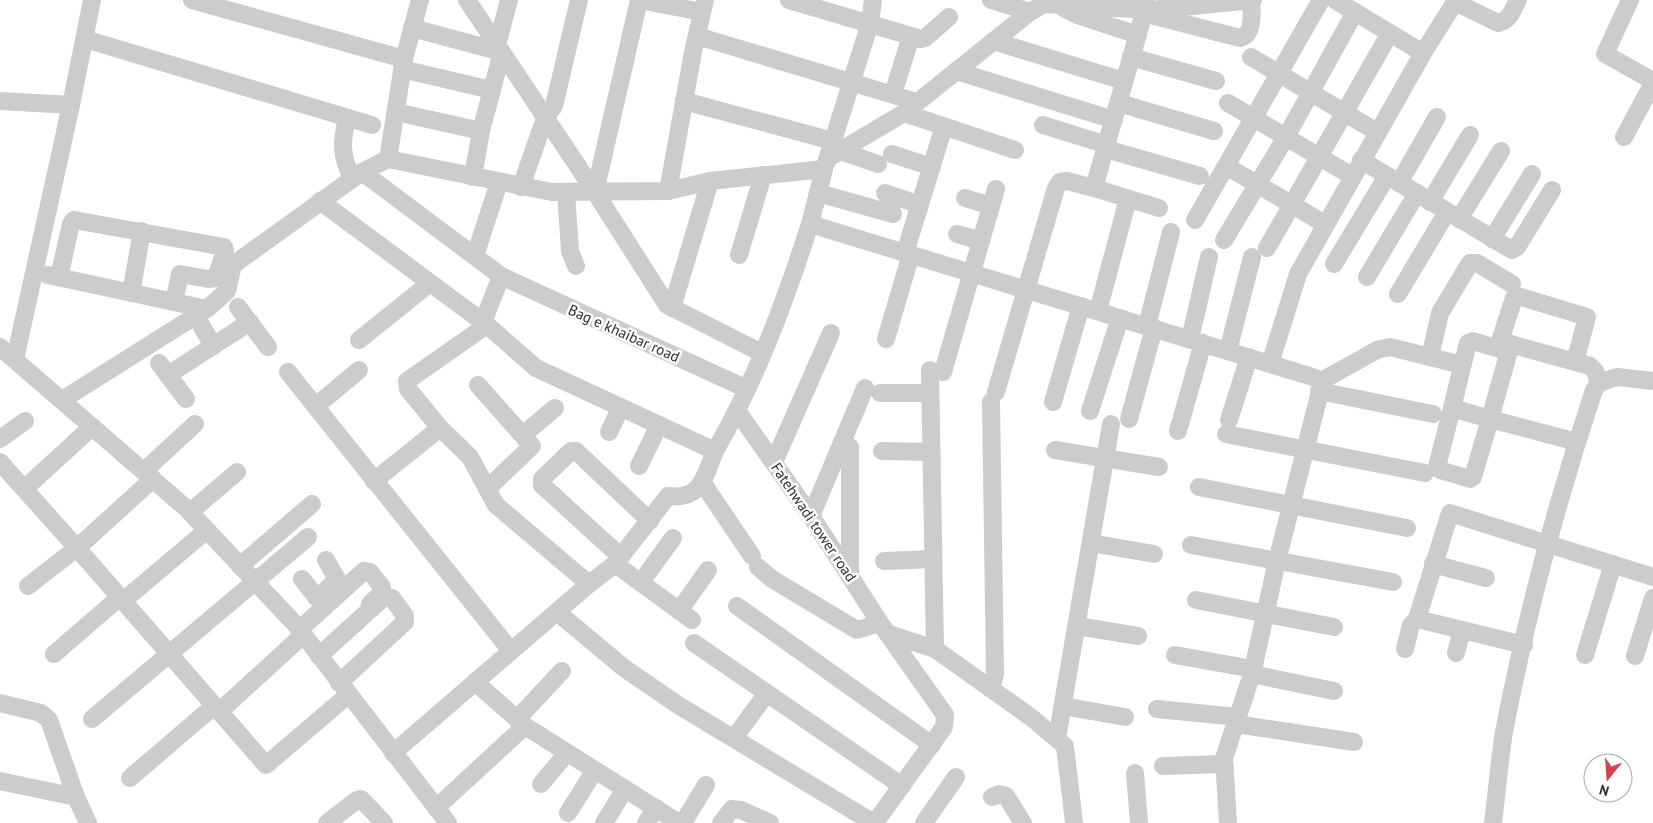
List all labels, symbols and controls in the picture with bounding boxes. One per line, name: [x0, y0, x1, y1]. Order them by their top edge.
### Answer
street label: Bag e khaibar road: [565, 300, 683, 366]
street label: Fatehwadi tower road: [767, 459, 861, 585]
north arrow: [1583, 753, 1633, 803]
text: N: [1597, 780, 1611, 800]

